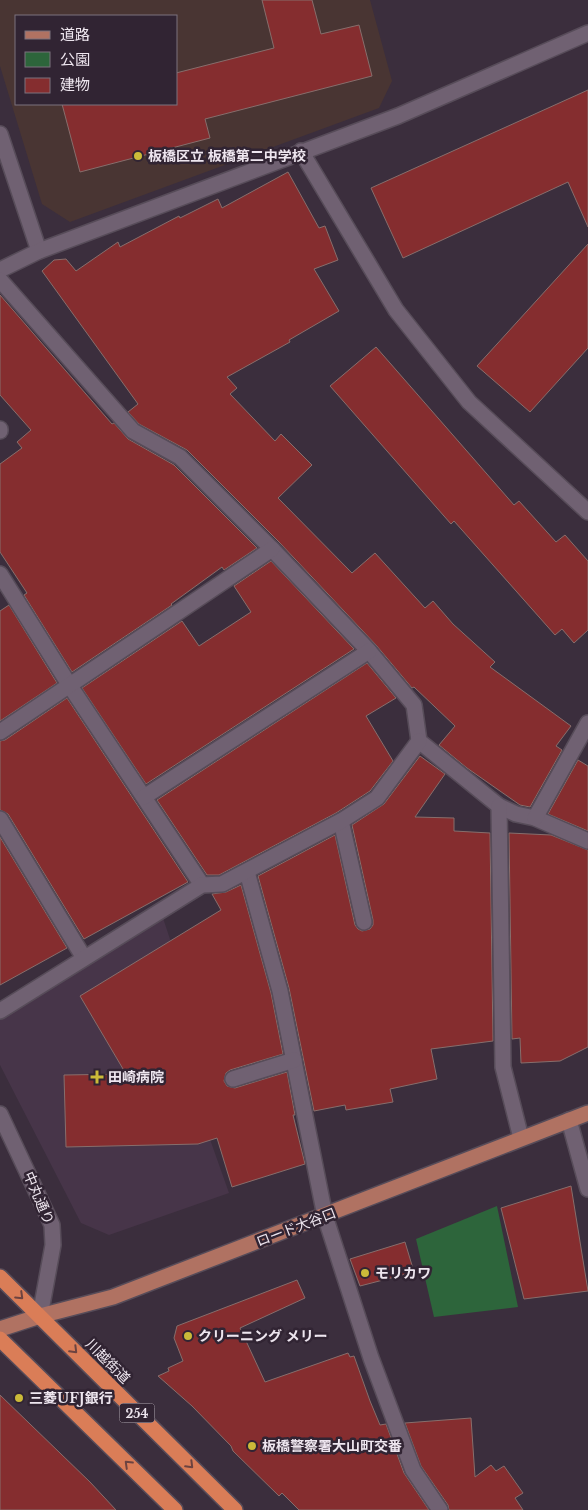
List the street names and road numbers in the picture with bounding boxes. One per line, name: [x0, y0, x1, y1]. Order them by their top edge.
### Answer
street label: 中丸通り: [20, 1169, 58, 1227]
street label: ロード大谷口: [254, 1204, 338, 1250]
street label: 川越街道: [82, 1335, 134, 1387]
road number: 254: [120, 1404, 154, 1422]

